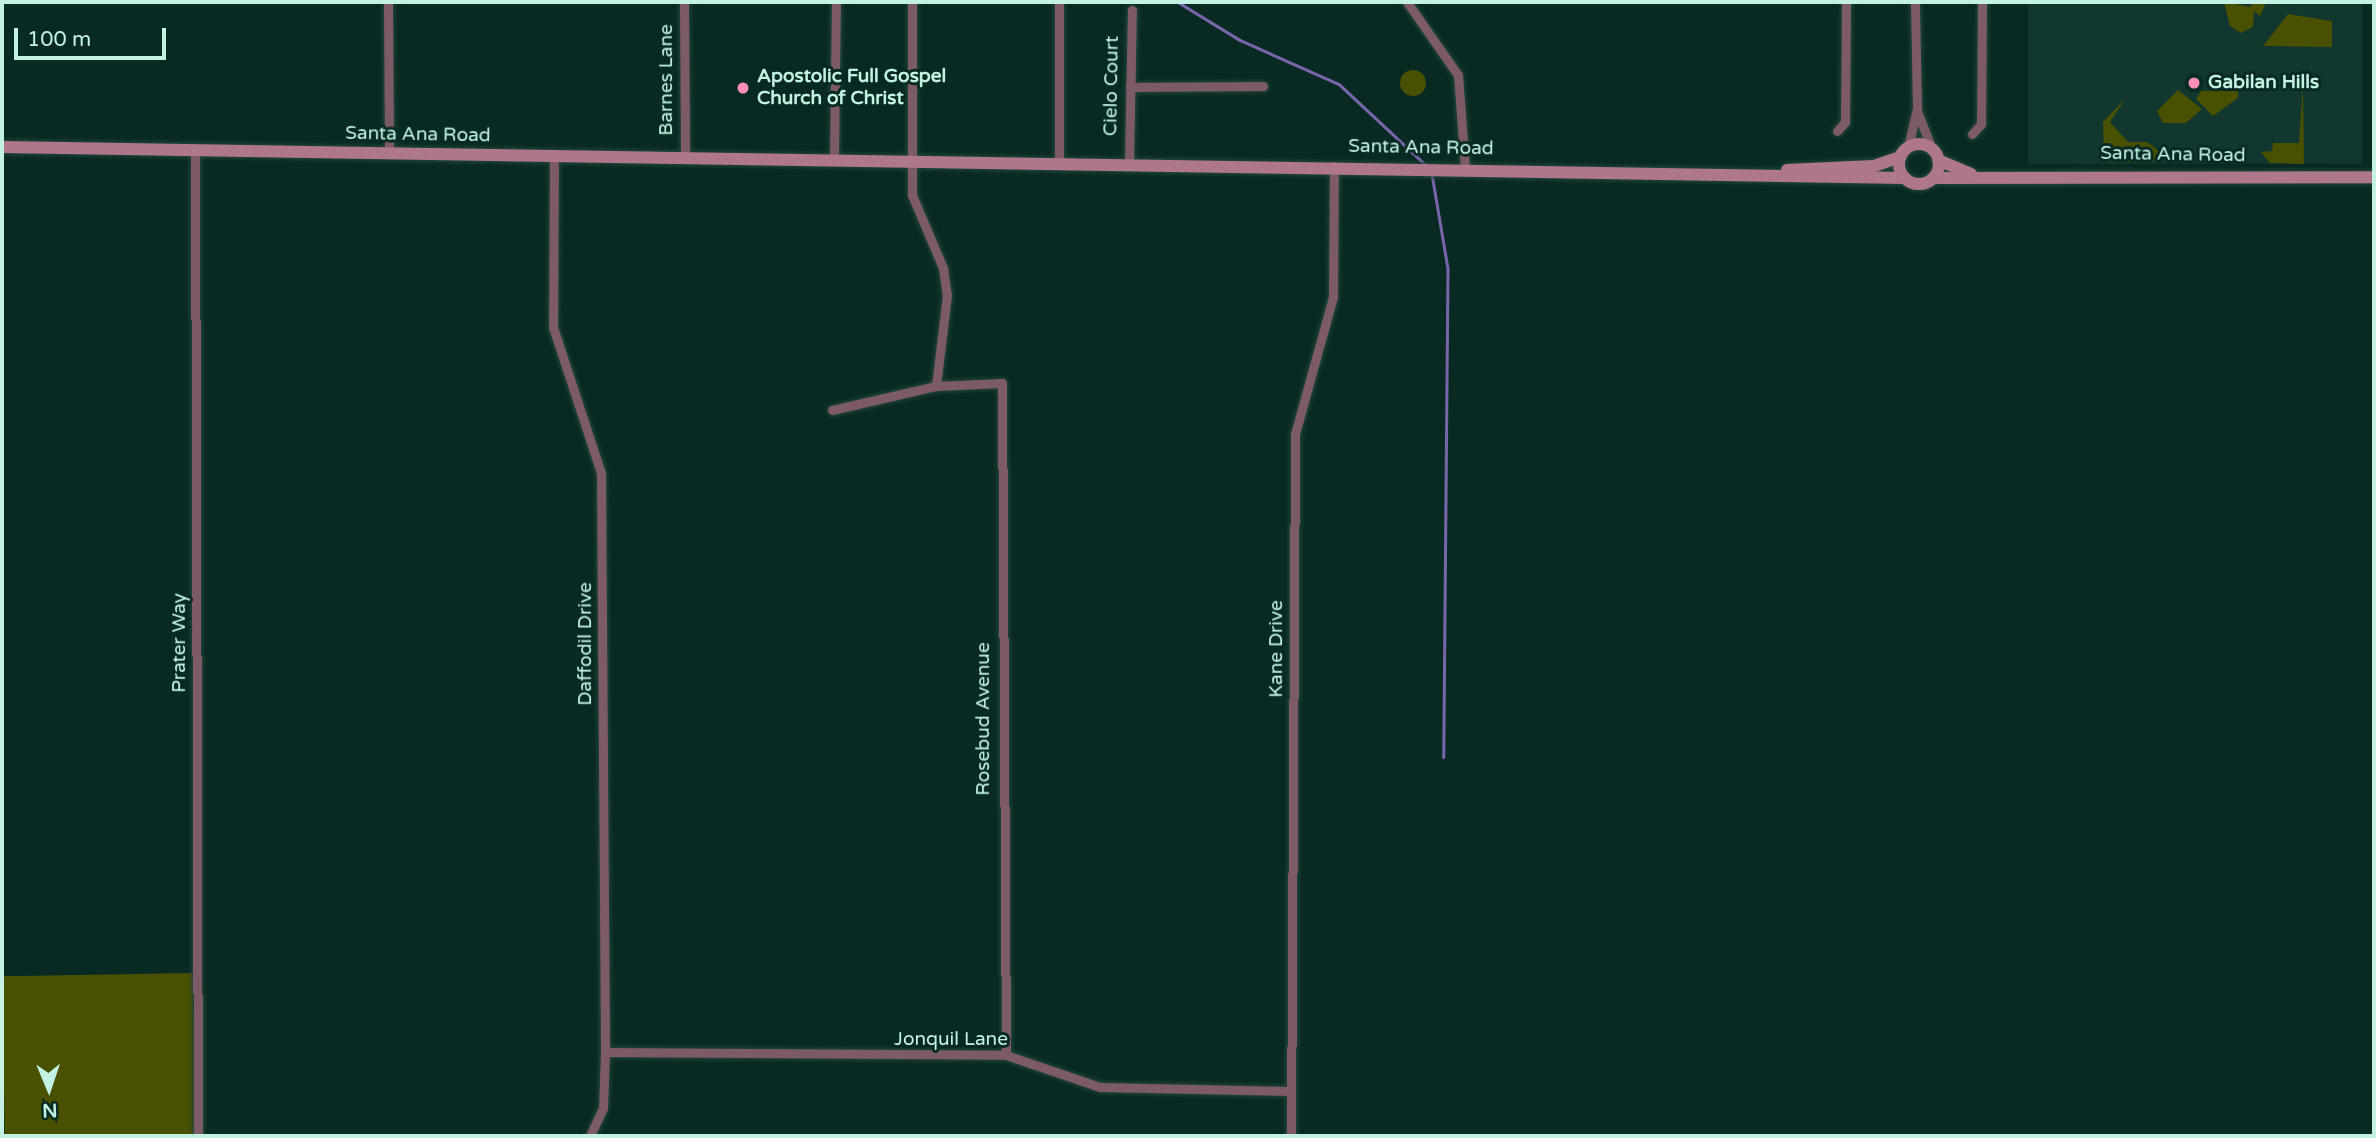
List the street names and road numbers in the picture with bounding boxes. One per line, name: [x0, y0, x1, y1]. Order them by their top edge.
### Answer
street label: Barnes Lane: [656, 24, 678, 136]
street label: Cielo Court: [1100, 36, 1124, 136]
street label: Santa Ana Road: [345, 122, 491, 148]
street label: Santa Ana Road: [1348, 135, 1494, 161]
street label: Santa Ana Road: [2100, 142, 2246, 168]
street label: Daffodil Drive: [575, 582, 597, 706]
street label: Prater Way: [169, 593, 191, 693]
street label: Kane Drive: [1266, 600, 1288, 698]
street label: Rosebud Avenue: [973, 642, 995, 796]
street label: Jonquil Lane: [894, 1029, 1008, 1051]

